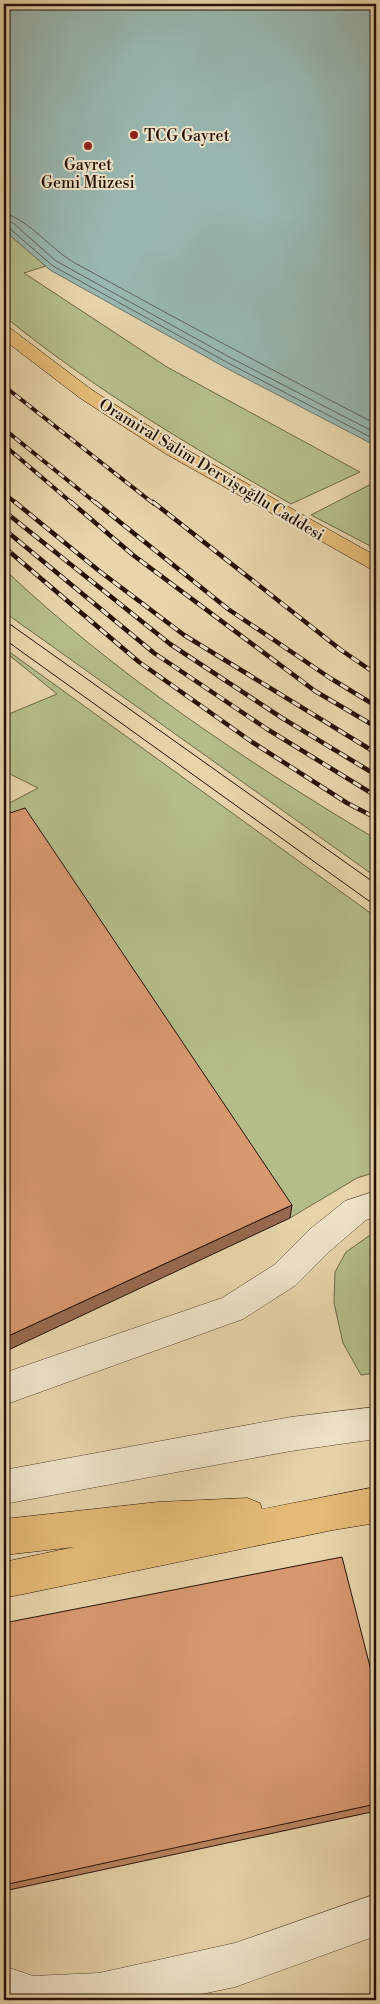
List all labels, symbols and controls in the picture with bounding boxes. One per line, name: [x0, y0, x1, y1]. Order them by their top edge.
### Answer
place label: TCG Gayret: [144, 126, 230, 146]
marker: TCG Gayret: [128, 129, 140, 141]
marker: Gayret Gemi Müzesi: [82, 140, 94, 152]
place label: Gayret Gemi Müzesi: [41, 155, 135, 193]
street label: Oramiral Salim Dervişoğllu Caddesi: [95, 394, 328, 545]

